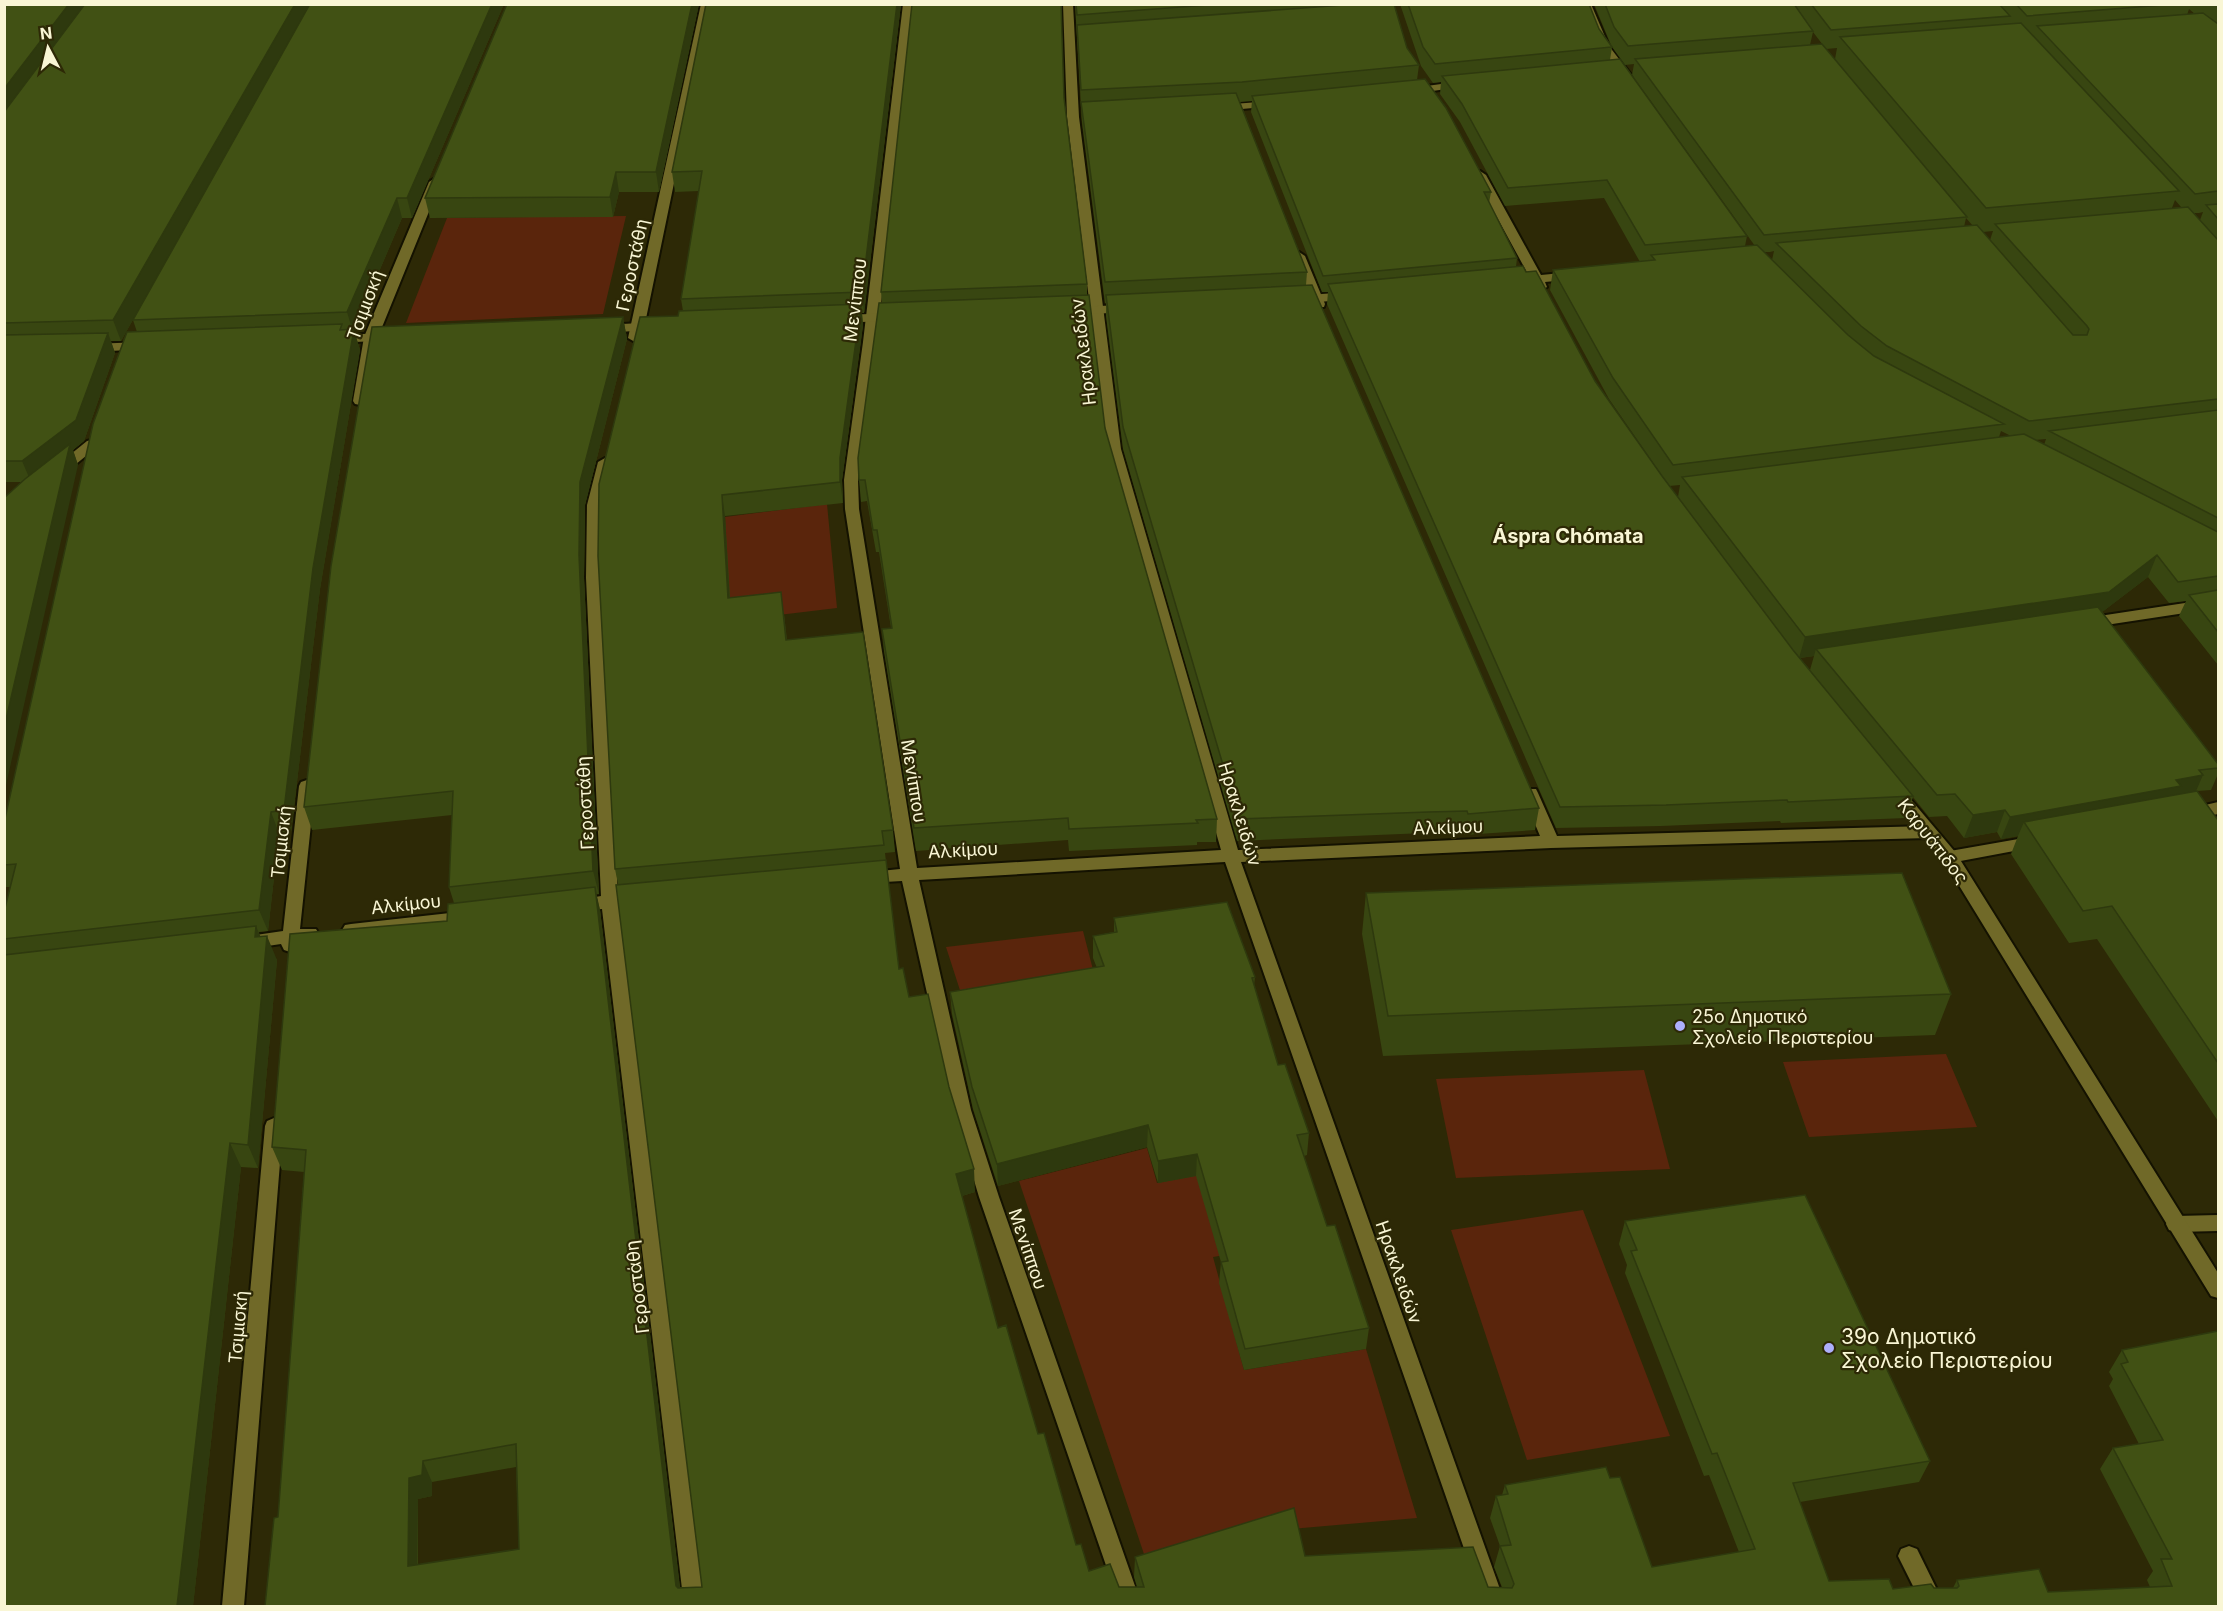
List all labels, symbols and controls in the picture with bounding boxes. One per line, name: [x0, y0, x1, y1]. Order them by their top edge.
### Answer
north arrow: [18, 18, 78, 78]
text: N: [39, 22, 53, 44]
street label: Γεροστάθη: [612, 217, 652, 313]
street label: Μενίππου: [839, 257, 871, 343]
street label: Τσιμισκή: [343, 267, 387, 343]
street label: Ηρακλειδών: [1066, 297, 1100, 407]
district label: Áspra Chómata: [1492, 523, 1644, 548]
street label: Μενίππου: [897, 738, 931, 824]
street label: Γεροστάθη: [572, 756, 598, 850]
street label: Ηρακλειδών: [1214, 760, 1266, 869]
street label: Καρυάτιδος: [1893, 794, 1973, 888]
street label: Τσιμισκή: [267, 804, 295, 880]
street label: Αλκίμου: [1412, 815, 1484, 839]
street label: Αλκίμου: [927, 838, 999, 862]
street label: Αλκίμου: [370, 890, 442, 918]
place label: 25ο Δημοτικό Σχολείο Περιστερίου: [1692, 1006, 1873, 1048]
marker: 25ο Δημοτικό Σχολείο Περιστερίου: [1673, 1019, 1687, 1033]
street label: Μενίππου: [1004, 1206, 1052, 1292]
street label: Ηρακλειδών: [1372, 1218, 1427, 1327]
street label: Γεροστάθη: [621, 1239, 653, 1335]
street label: Τσιμισκή: [224, 1290, 252, 1364]
place label: 39ο Δημοτικό Σχολείο Περιστερίου: [1841, 1324, 2053, 1373]
marker: 39ο Δημοτικό Σχολείο Περιστερίου: [1822, 1341, 1836, 1355]

